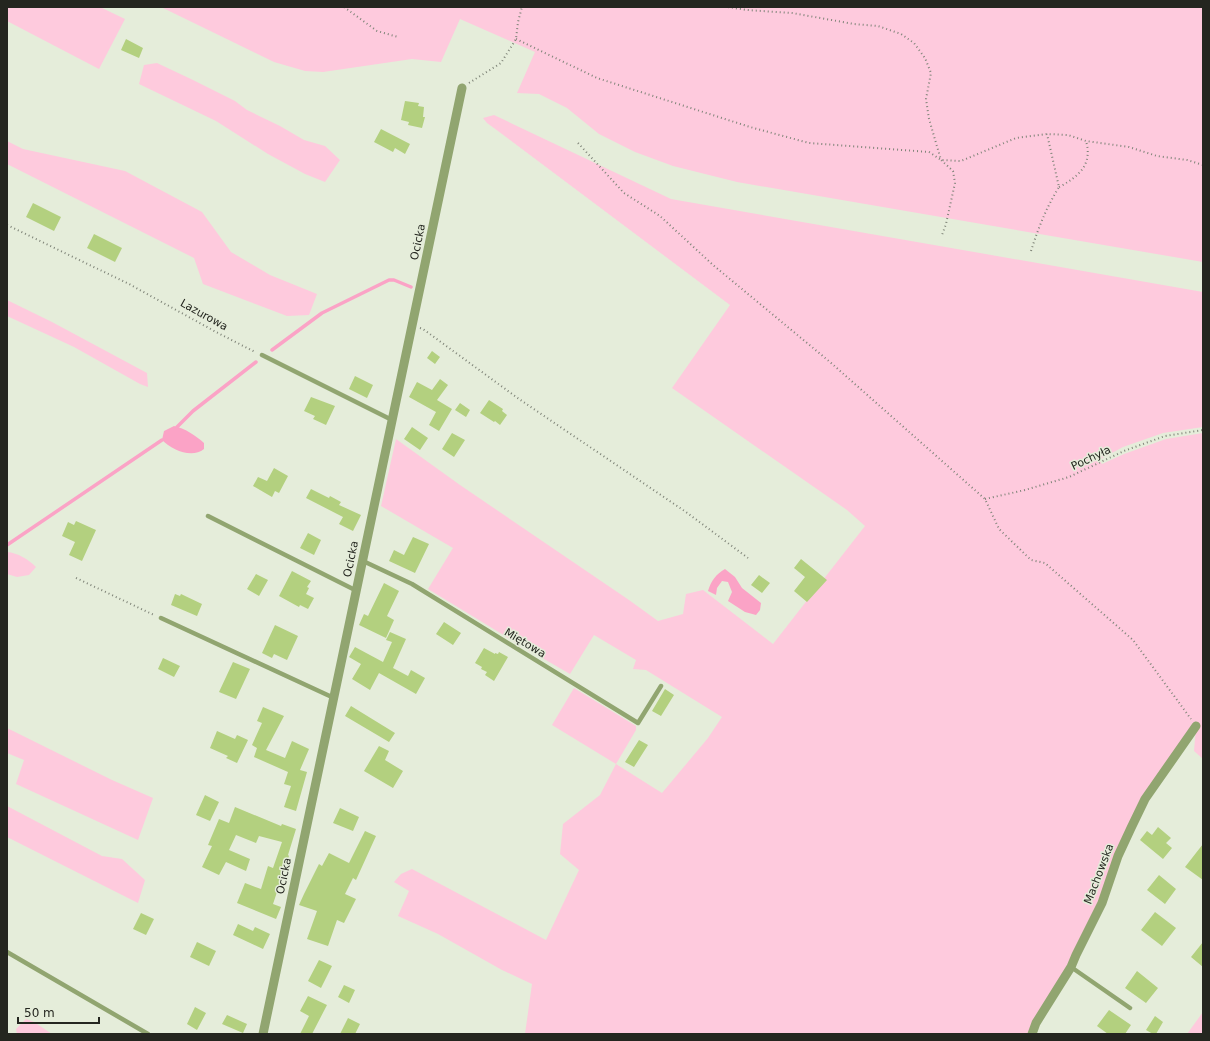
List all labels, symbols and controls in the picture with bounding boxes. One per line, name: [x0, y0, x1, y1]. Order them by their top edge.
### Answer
street label: Ocicka: [408, 223, 428, 261]
street label: Lazurowa: [178, 297, 230, 333]
street label: Pochyła: [1069, 443, 1113, 473]
street label: Ocicka: [341, 540, 361, 578]
street label: Miętowa: [502, 626, 548, 660]
street label: Machowska: [1082, 842, 1116, 906]
street label: Ocicka: [274, 857, 294, 895]
scale bar: [18, 999, 99, 1025]
text: 50 m: [24, 1006, 55, 1020]

